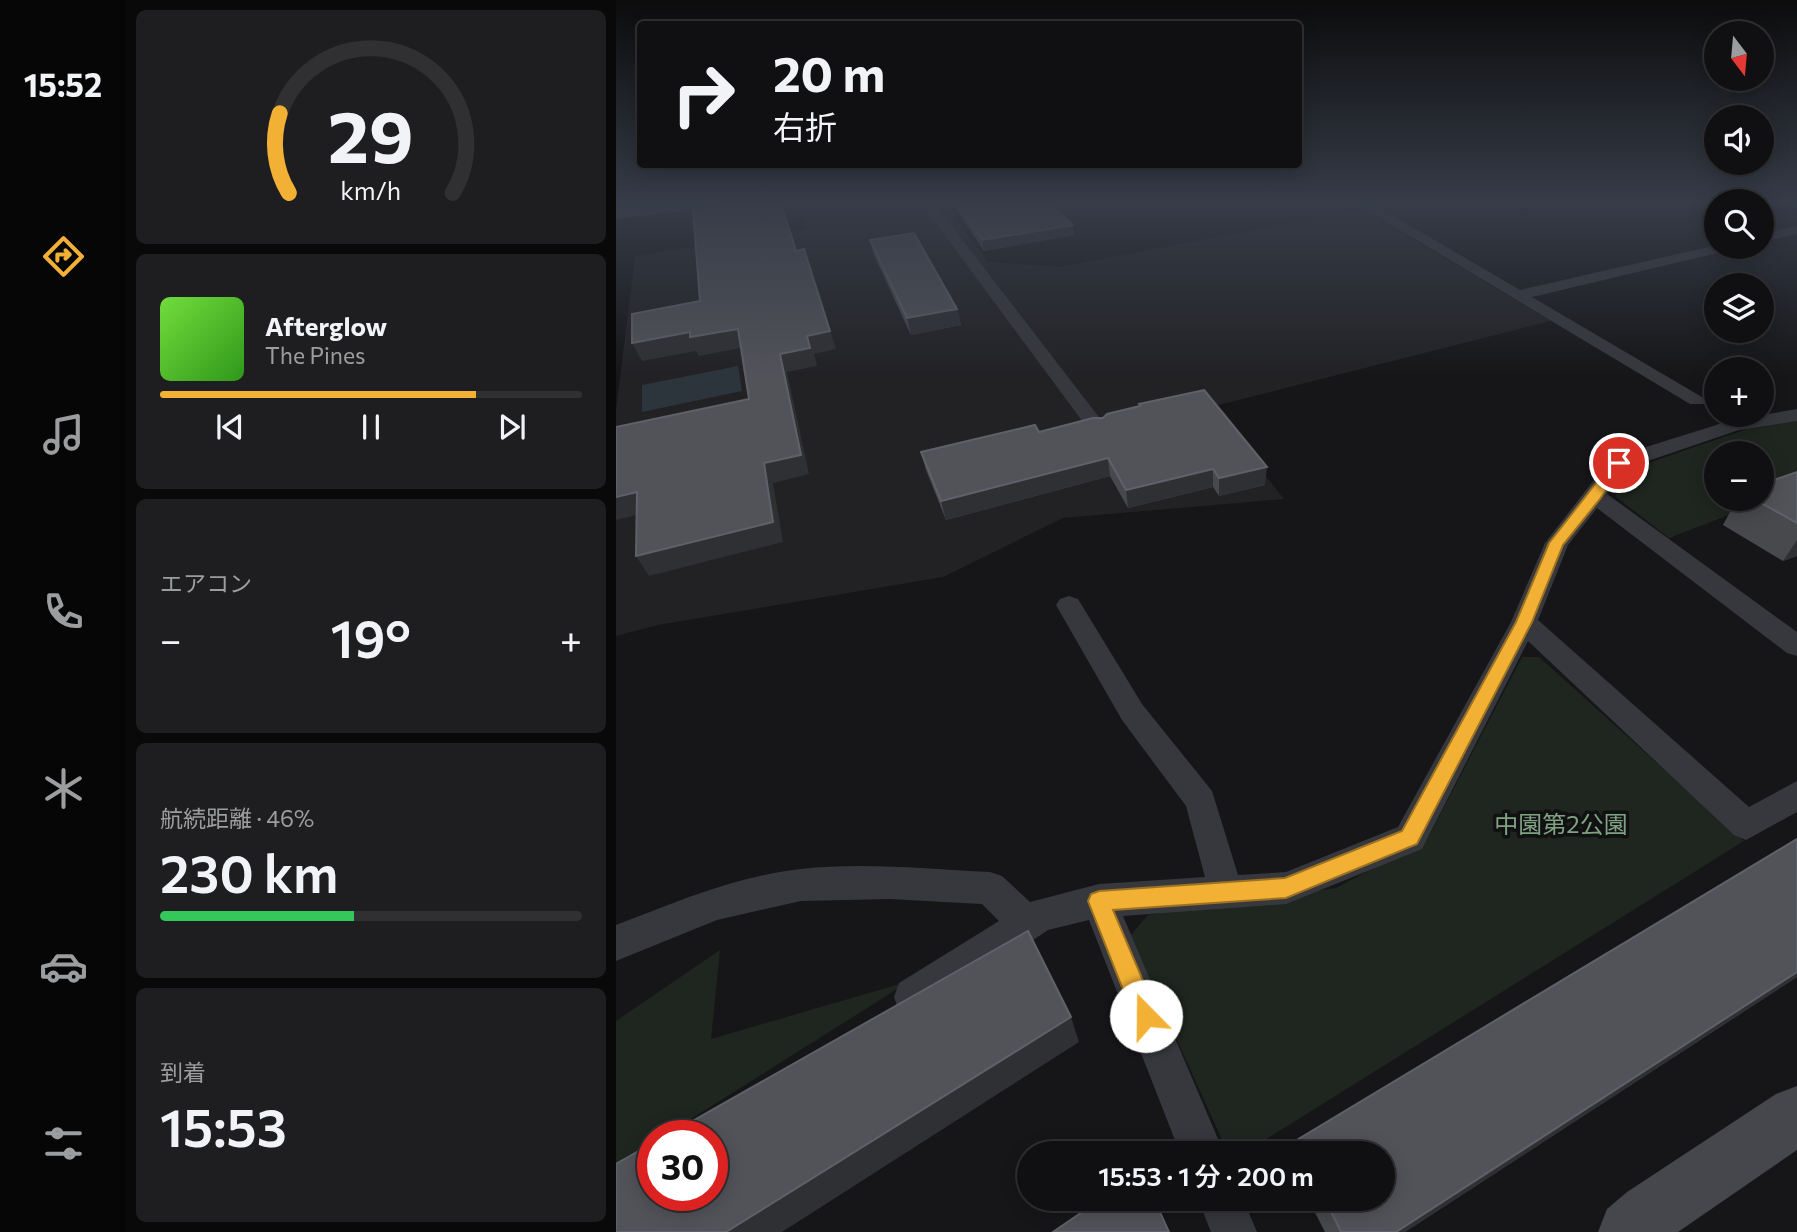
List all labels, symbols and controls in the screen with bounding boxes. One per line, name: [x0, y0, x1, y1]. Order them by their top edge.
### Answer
north arrow: [1704, 21, 1774, 91]
map controls: [1704, 21, 1774, 511]
text: 20 m: [773, 42, 885, 102]
icon: right: [658, 49, 749, 140]
text: 15:52: [24, 64, 102, 104]
text: 29: [328, 90, 414, 179]
button: sound: [1704, 105, 1774, 175]
text: 右折: [773, 106, 837, 146]
text: km/h: [341, 175, 401, 205]
button: search: [1704, 189, 1774, 259]
icon: directions: [39, 232, 88, 281]
button: layers: [1704, 273, 1774, 343]
text: Afterglow: [265, 310, 387, 341]
text: The Pines: [265, 341, 366, 369]
button: +: [1704, 357, 1774, 427]
icon: previous: [211, 408, 249, 446]
icon: pause: [352, 408, 390, 446]
icon: next: [493, 408, 531, 446]
icon: music: [39, 410, 88, 459]
pin: [1589, 433, 1649, 493]
button: −: [1704, 441, 1774, 511]
icon: arrive: [1600, 444, 1638, 482]
text: エアコン: [160, 569, 252, 597]
icon: phone: [39, 587, 88, 636]
text: 19°: [330, 605, 411, 669]
text: −: [160, 615, 182, 662]
text: +: [560, 615, 582, 662]
icon: climate: [39, 764, 88, 813]
text: 航続距離 · 46%: [160, 804, 314, 832]
park label: 中園第2公園: [1494, 809, 1628, 838]
text: 230 km: [160, 840, 338, 904]
icon: car: [39, 942, 88, 991]
position arrow: [1109, 979, 1183, 1053]
text: 到着: [160, 1058, 206, 1086]
text: 15:53: [160, 1094, 287, 1158]
icon: filters: [39, 1119, 88, 1168]
speed limit sign: 30: [637, 1120, 728, 1211]
text: 15:53 · 1 分 · 200 m: [1098, 1160, 1314, 1191]

